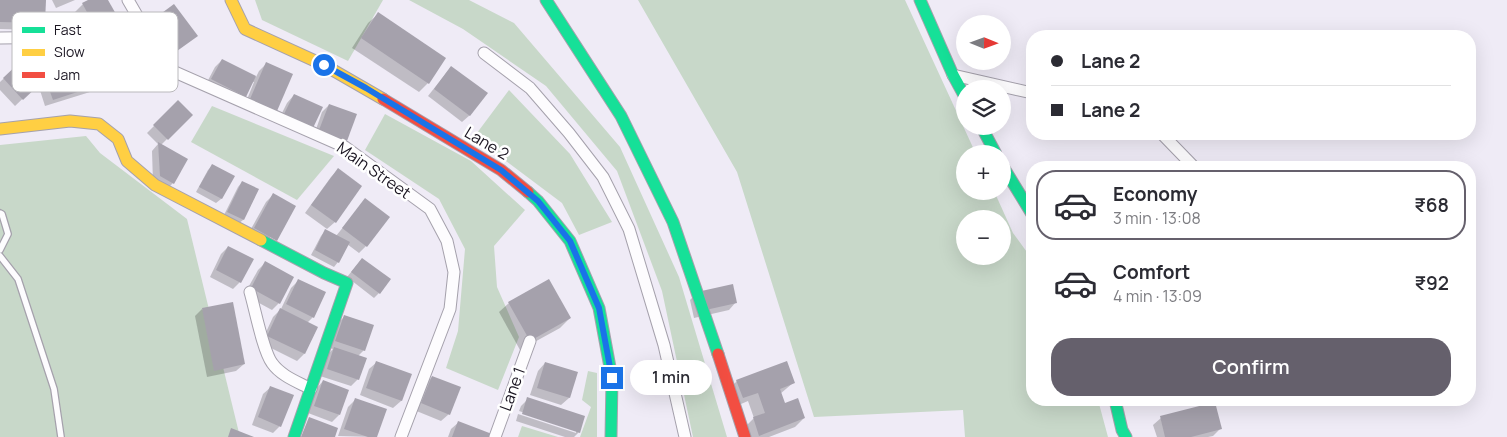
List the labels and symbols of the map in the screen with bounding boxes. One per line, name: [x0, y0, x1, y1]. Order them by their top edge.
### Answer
legend: [12, 12, 178, 92]
north arrow: [956, 15, 1011, 70]
text: Fast: [54, 20, 82, 39]
text: Slow: [54, 42, 85, 61]
route start: [313, 54, 335, 76]
text: Jam: [54, 65, 80, 84]
street label: Lane 2: [461, 121, 513, 165]
street label: Main Street: [333, 136, 415, 204]
callout: 1 min: [630, 360, 712, 396]
street label: Lane 1: [494, 364, 530, 414]
route end: [601, 367, 623, 389]

